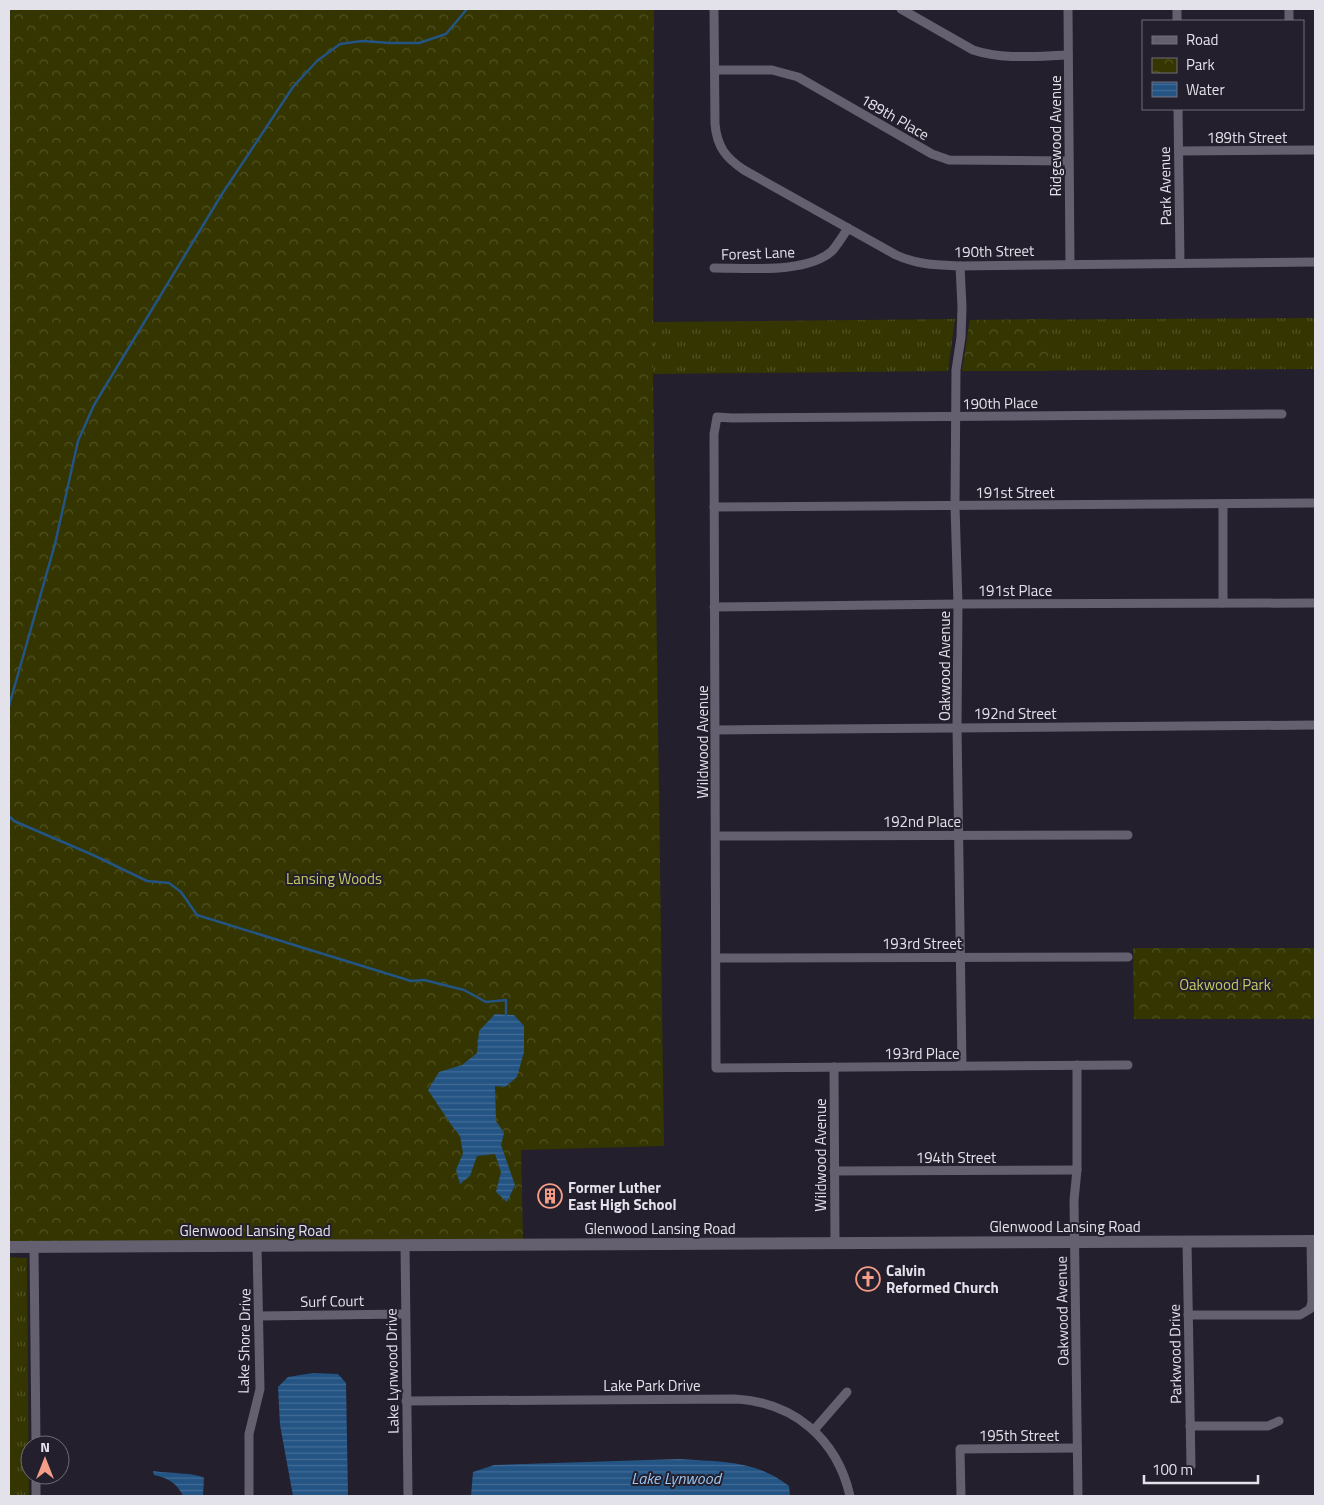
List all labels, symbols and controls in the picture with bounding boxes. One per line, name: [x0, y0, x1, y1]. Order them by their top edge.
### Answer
legend: [1142, 20, 1304, 110]
text: Road: [1186, 28, 1218, 51]
text: Park: [1186, 53, 1215, 76]
street label: Ridgewood Avenue: [1044, 75, 1067, 197]
text: Water: [1186, 78, 1225, 101]
street label: 189th Place: [856, 88, 934, 146]
street label: 189th Street: [1207, 126, 1288, 149]
street label: Park Avenue: [1153, 146, 1177, 226]
street label: 190th Street: [954, 239, 1035, 263]
street label: Forest Lane: [721, 240, 795, 266]
street label: 190th Place: [962, 391, 1038, 415]
street label: 191st Street: [975, 481, 1055, 504]
street label: 191st Place: [978, 579, 1052, 602]
street label: Oakwood Avenue: [933, 611, 956, 721]
street label: Wildwood Avenue: [691, 685, 714, 799]
street label: 192nd Street: [973, 702, 1057, 725]
street label: 192nd Place: [883, 810, 961, 833]
park label: Lansing Woods: [286, 867, 382, 890]
street label: 193rd Street: [882, 932, 963, 955]
park label: Oakwood Park: [1179, 973, 1271, 996]
street label: 193rd Place: [884, 1042, 960, 1065]
street label: Wildwood Avenue: [809, 1098, 832, 1212]
street label: 194th Street: [916, 1146, 997, 1169]
place label: Former Luther East High School: [568, 1176, 677, 1216]
building icon: Former Luther East High School: [537, 1183, 563, 1209]
street label: Glenwood Lansing Road: [989, 1215, 1141, 1238]
street label: Glenwood Lansing Road: [584, 1217, 736, 1240]
street label: Glenwood Lansing Road: [179, 1219, 331, 1242]
street label: Oakwood Avenue: [1050, 1256, 1074, 1366]
place label: Calvin Reformed Church: [886, 1259, 999, 1299]
church icon: Calvin Reformed Church: [855, 1266, 881, 1292]
street label: Lake Shore Drive: [232, 1288, 256, 1394]
street label: Surf Court: [300, 1289, 365, 1313]
street label: Parkwood Drive: [1163, 1304, 1187, 1404]
street label: Lake Lynwood Drive: [379, 1308, 405, 1434]
street label: Lake Park Drive: [603, 1374, 701, 1397]
street label: 195th Street: [979, 1424, 1060, 1447]
north arrow: [20, 1435, 70, 1485]
text: N: [40, 1436, 50, 1457]
scale bar: [1144, 1452, 1258, 1484]
text: 100 m: [1152, 1458, 1193, 1481]
water label: Lake Lynwood: [631, 1466, 723, 1490]

